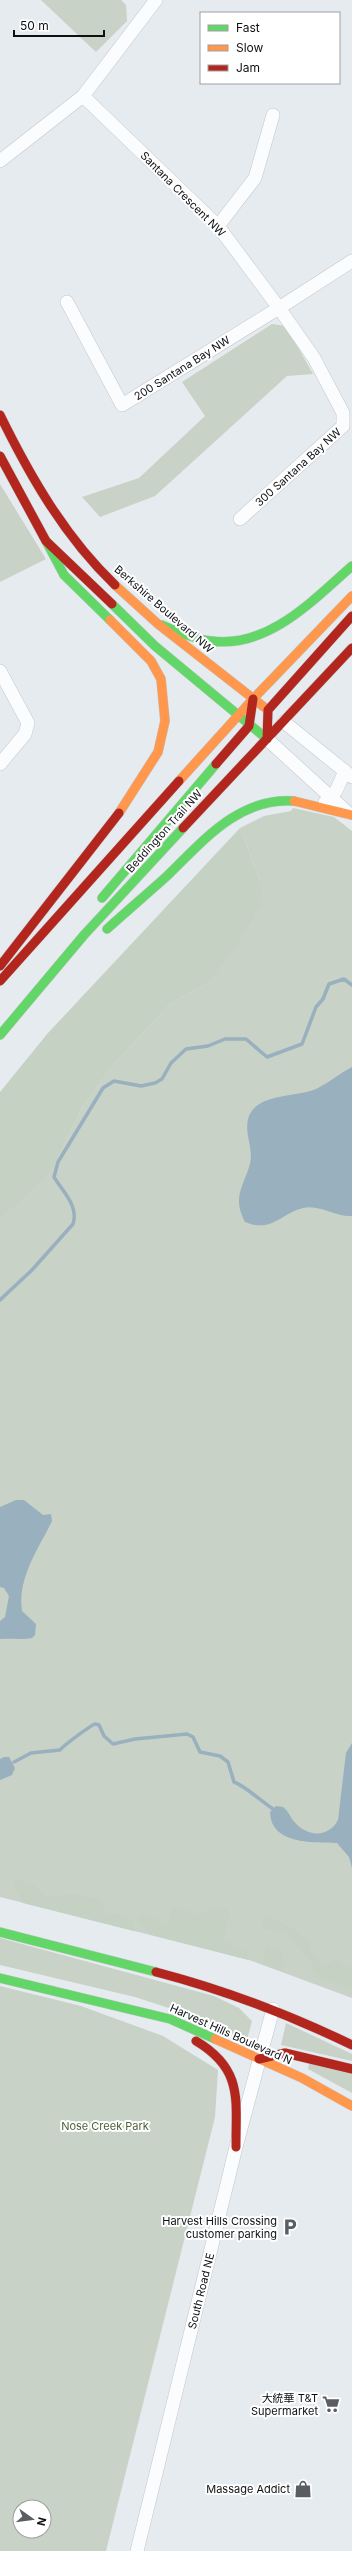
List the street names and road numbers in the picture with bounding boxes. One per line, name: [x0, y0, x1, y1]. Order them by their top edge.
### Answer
street label: Santana Crescent NW: [138, 149, 229, 240]
street label: 200 Santana Bay NW: [131, 333, 233, 403]
street label: 300 Santana Bay NW: [252, 425, 344, 509]
street label: Berkshire Boulevard NW: [112, 562, 217, 656]
street label: Beddington Trail NW: [123, 786, 205, 875]
street label: Harvest Hills Boulevard N: [168, 2001, 294, 2067]
street label: South Road NE: [185, 2252, 217, 2330]

